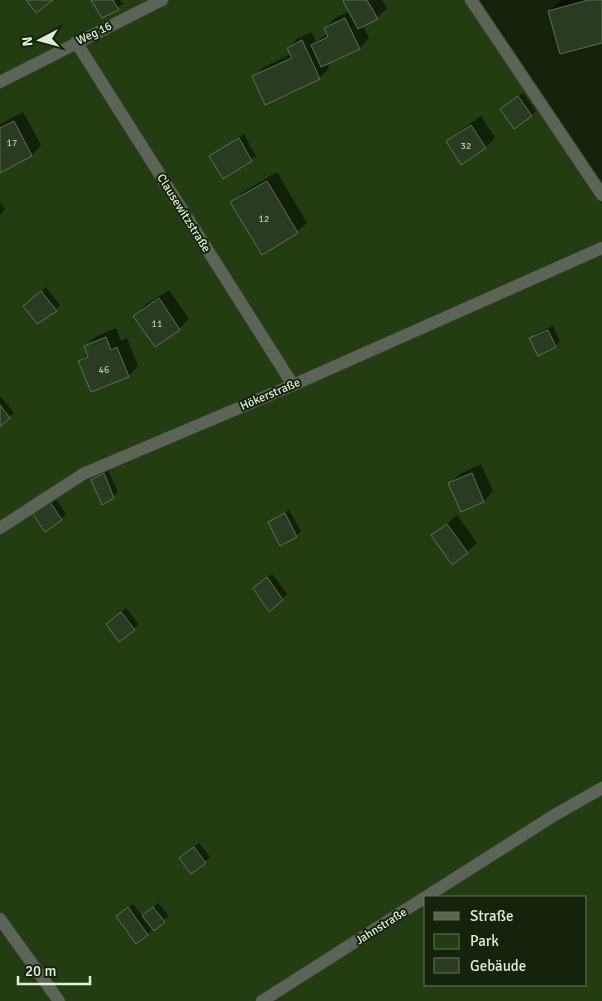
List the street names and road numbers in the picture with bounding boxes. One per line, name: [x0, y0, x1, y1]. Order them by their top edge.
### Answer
street label: Weg 16: [74, 18, 114, 48]
street label: Clausewitzstraße: [153, 171, 214, 255]
street label: Hökerstraße: [238, 375, 303, 414]
street label: Jahnstraße: [353, 905, 410, 948]

